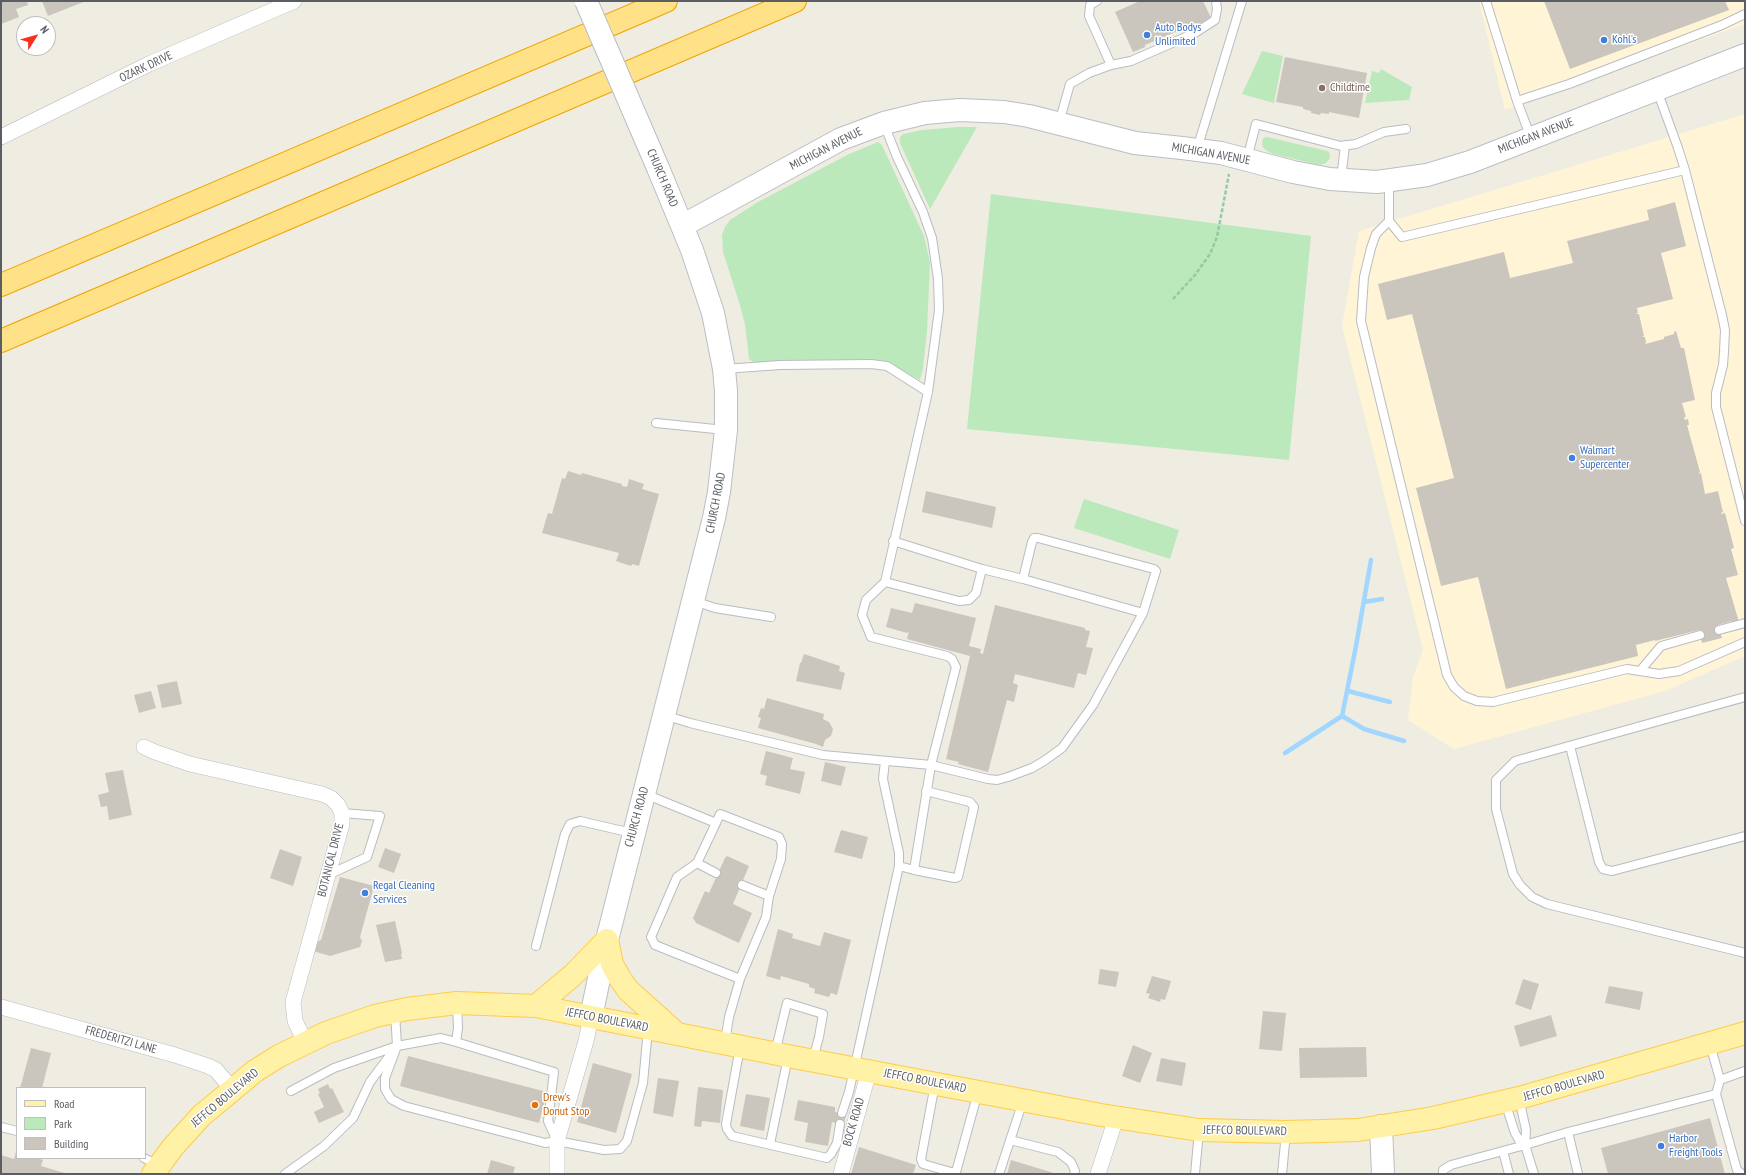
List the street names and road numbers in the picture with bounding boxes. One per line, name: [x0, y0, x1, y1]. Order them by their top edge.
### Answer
street label: OZARK DRIVE: [117, 48, 175, 86]
street label: MICHIGAN AVENUE: [1496, 115, 1576, 157]
street label: MICHIGAN AVENUE: [787, 125, 865, 173]
street label: MICHIGAN AVENUE: [1171, 140, 1251, 168]
street label: CHURCH ROAD: [643, 147, 681, 209]
street label: CHURCH ROAD: [703, 471, 729, 535]
street label: CHURCH ROAD: [622, 785, 652, 849]
street label: BOTANICAL DRIVE: [315, 822, 347, 898]
street label: JEFFCO BOULEVARD: [565, 1005, 649, 1035]
street label: FREDERITZI LANE: [84, 1023, 158, 1057]
street label: JEFFCO BOULEVARD: [188, 1066, 262, 1130]
street label: JEFFCO BOULEVARD: [883, 1066, 967, 1096]
street label: JEFFCO BOULEVARD: [1522, 1068, 1606, 1104]
street label: BOCK ROAD: [840, 1096, 868, 1148]
street label: JEFFCO BOULEVARD: [1203, 1123, 1287, 1139]

